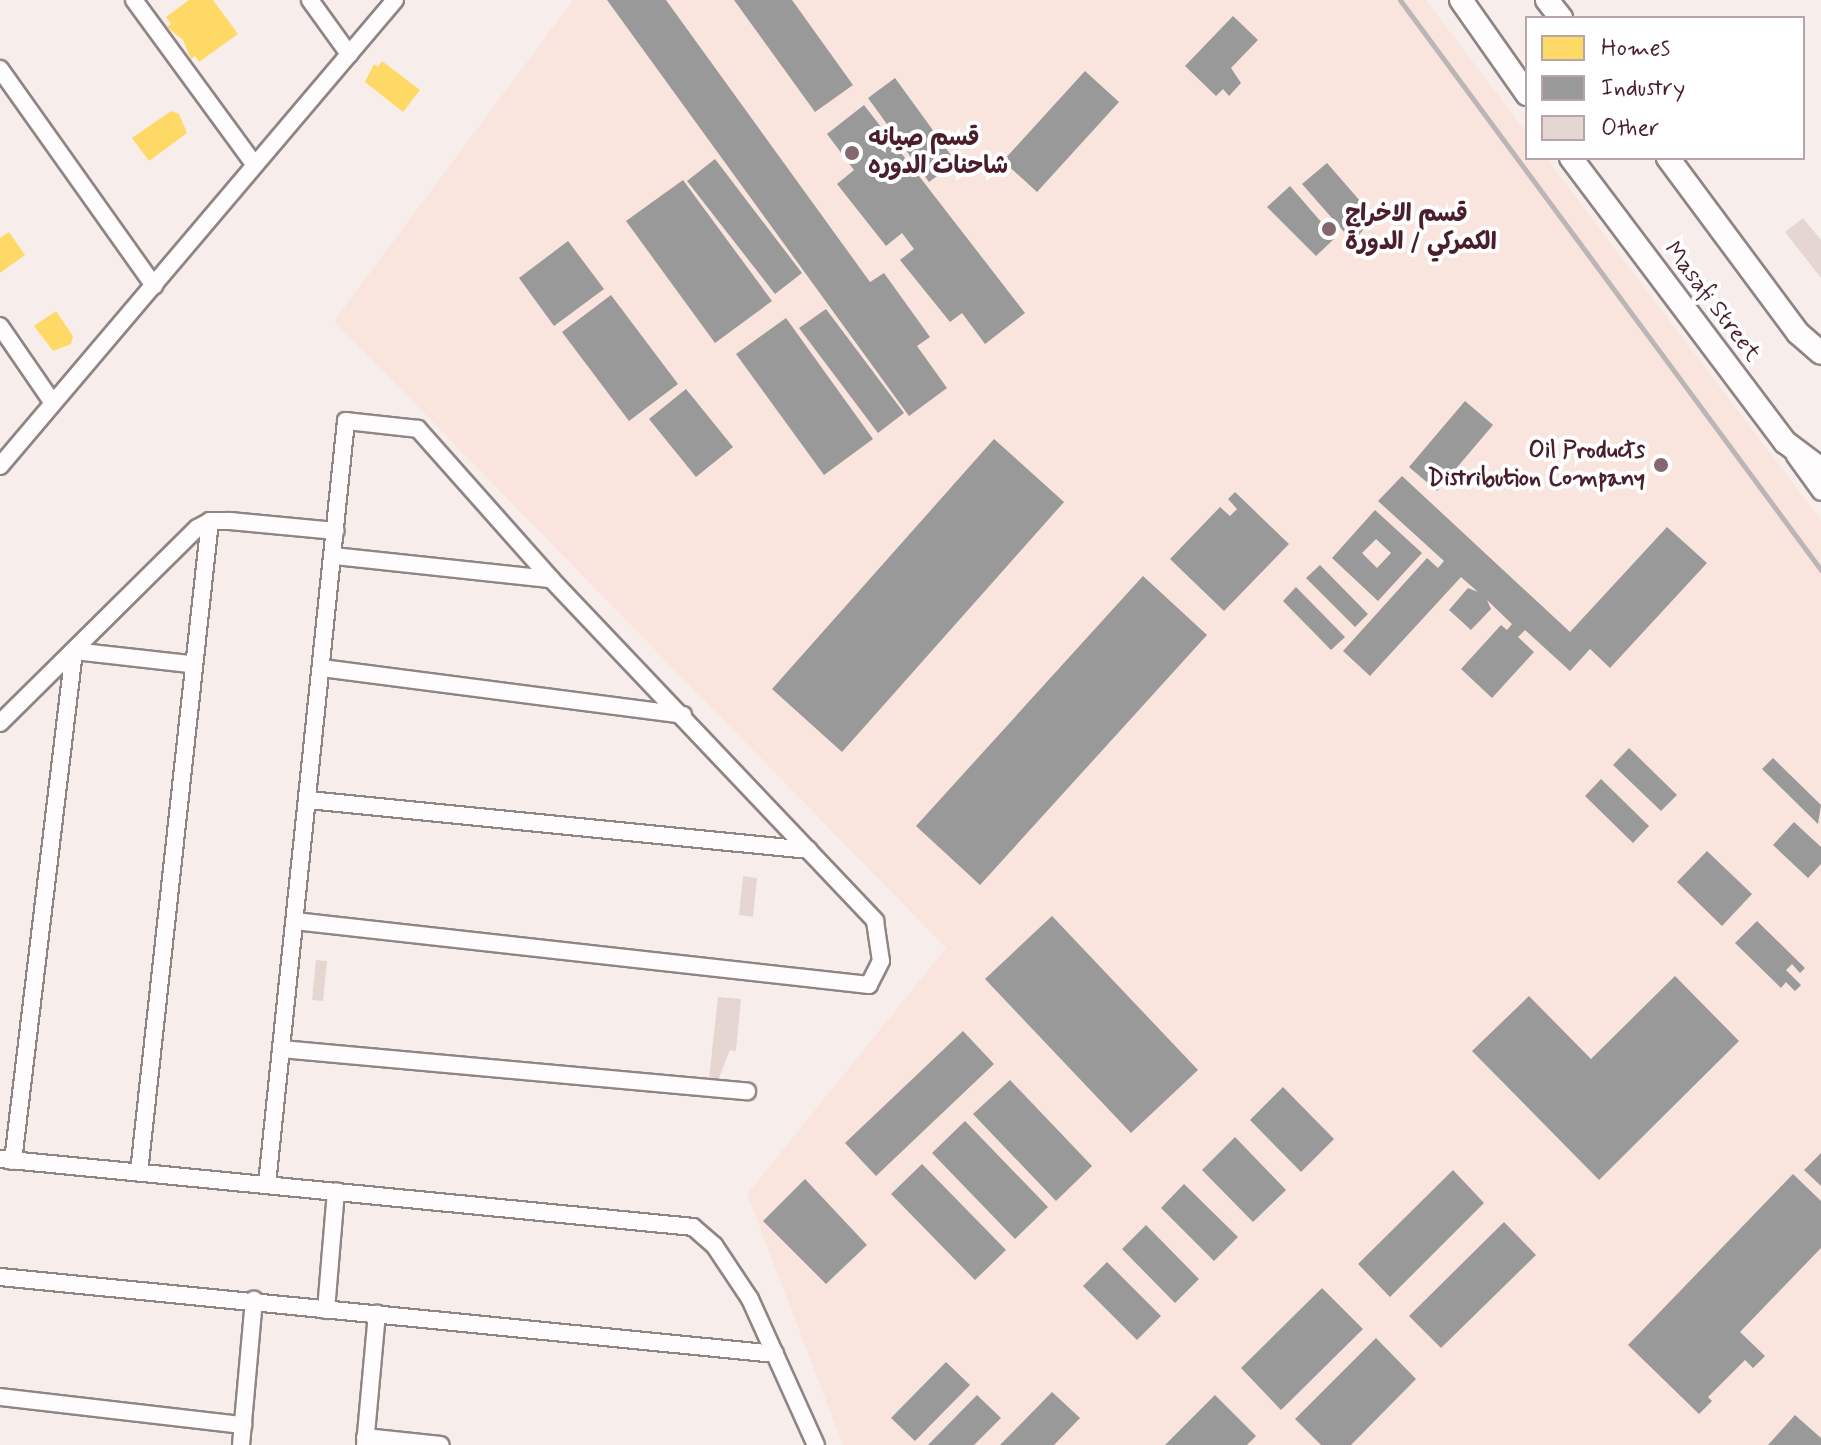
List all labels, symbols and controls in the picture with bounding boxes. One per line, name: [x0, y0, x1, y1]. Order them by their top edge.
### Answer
legend: [1525, 16, 1805, 160]
text: Homes: [1601, 33, 1670, 64]
text: Industry: [1601, 73, 1685, 104]
text: Other: [1601, 113, 1659, 144]
place label: قسم صيانه شاحنات الدوره: [868, 125, 1008, 181]
marker: قسم صيانه شاحنات الدوره: [843, 144, 861, 162]
place label: قسم الاخراج الكمركي / الدورة: [1345, 201, 1497, 257]
marker: قسم الاخراج الكمركي / الدورة: [1320, 220, 1338, 238]
street label: Masafi Street: [1658, 236, 1766, 368]
place label: Oil Products Distribution Company: [1430, 437, 1645, 493]
marker: Oil Products Distribution Company: [1652, 456, 1670, 474]

